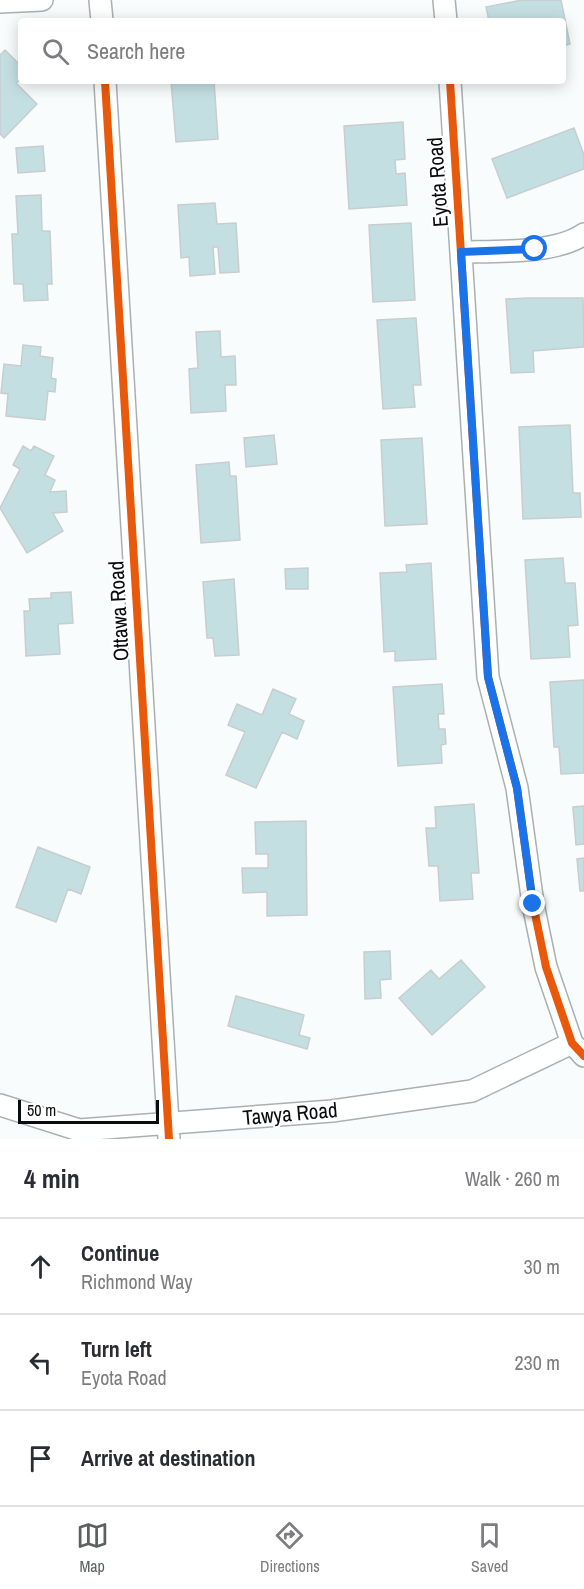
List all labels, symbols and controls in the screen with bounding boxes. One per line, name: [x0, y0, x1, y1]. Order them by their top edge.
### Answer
search box: [18, 18, 566, 84]
icon: search: [39, 35, 72, 68]
text: Search here: [87, 36, 185, 66]
street label: Eyota Road: [420, 136, 455, 228]
route start: [521, 235, 547, 261]
street label: Ottawa Road: [101, 560, 136, 662]
route end: [519, 890, 545, 916]
street label: Tawya Road: [241, 1095, 339, 1132]
scale bar: [18, 1097, 159, 1124]
text: 50 m: [27, 1099, 56, 1121]
text: 4 min: [24, 1161, 80, 1196]
text: Walk · 260 m: [465, 1165, 560, 1192]
text: Continue: [81, 1238, 159, 1268]
icon: ahead: [24, 1250, 57, 1283]
text: 30 m: [524, 1253, 560, 1280]
text: Richmond Way: [81, 1268, 193, 1295]
text: Turn left: [81, 1334, 152, 1364]
icon: left: [24, 1346, 57, 1379]
text: 230 m: [514, 1349, 560, 1376]
text: Eyota Road: [81, 1364, 167, 1391]
icon: arrive: [24, 1442, 57, 1475]
text: Arrive at destination: [81, 1443, 255, 1473]
tab: Map: [76, 1519, 109, 1577]
tab: Directions: [260, 1519, 320, 1577]
tab: Saved: [471, 1519, 508, 1577]

